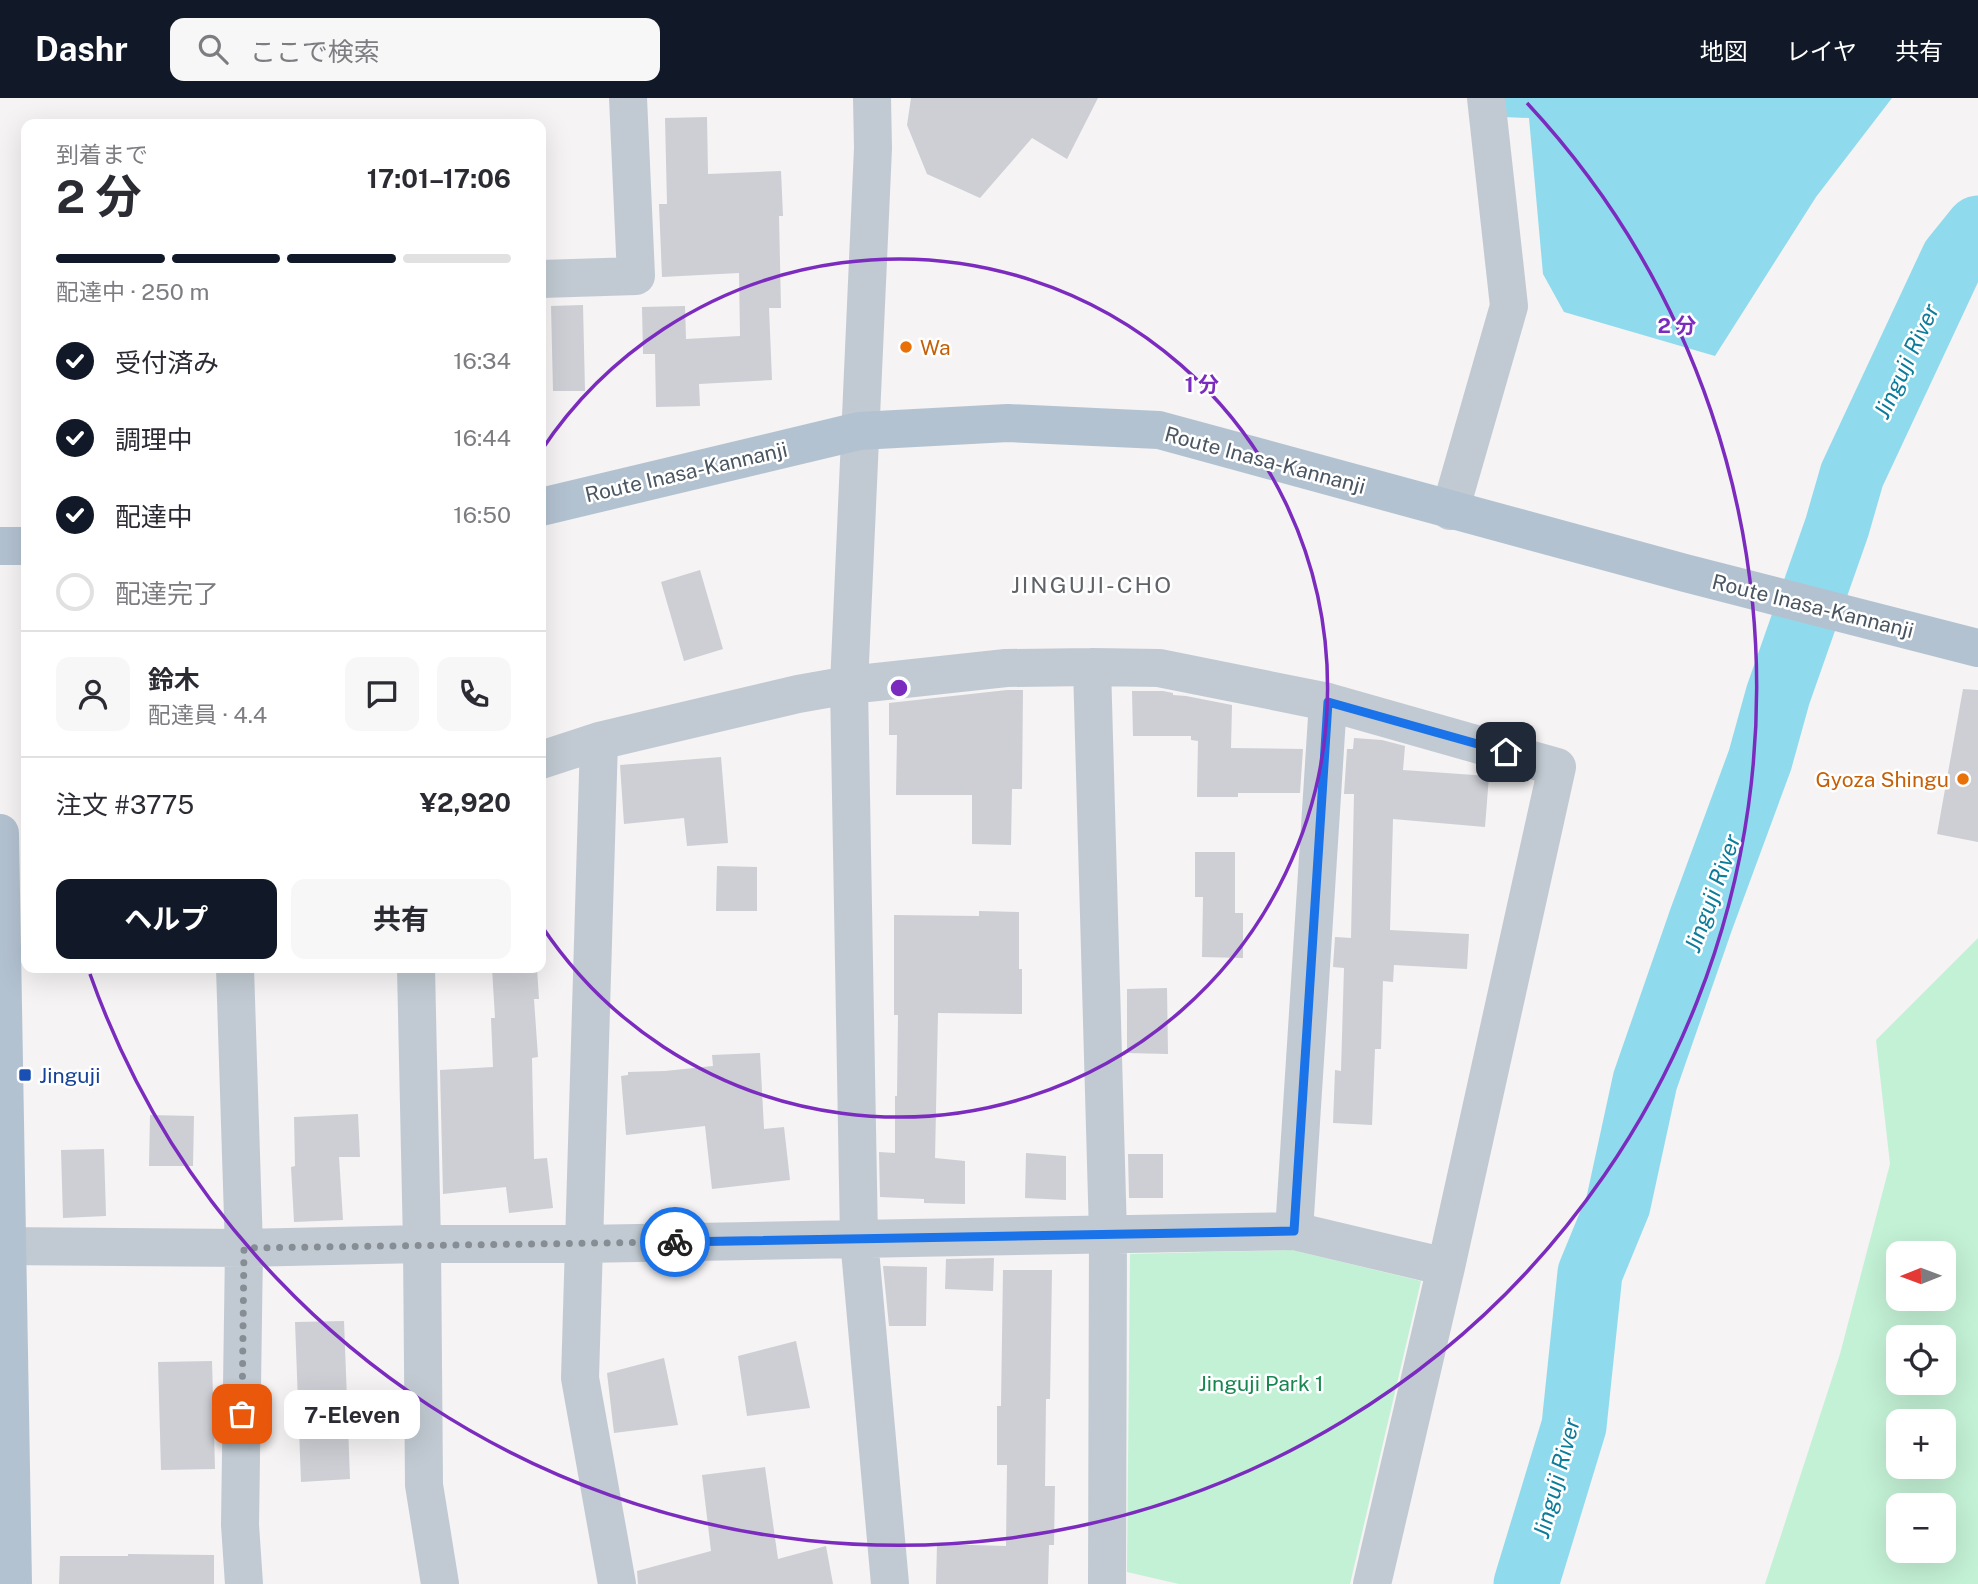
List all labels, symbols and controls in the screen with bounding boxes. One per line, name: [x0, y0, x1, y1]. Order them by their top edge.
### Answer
search box: [170, 18, 660, 81]
text: Dashr: [35, 30, 128, 68]
icon: search: [194, 30, 232, 68]
text: ここで検索: [250, 36, 380, 67]
text: 地図: [1700, 37, 1748, 65]
text: レイヤ: [1786, 37, 1857, 65]
text: 共有: [1895, 37, 1943, 65]
text: 到着まで: [56, 141, 148, 168]
text: 17:01–17:06: [367, 163, 511, 194]
text: 2 分: [56, 169, 142, 223]
text: 配達中 · 250 m: [56, 278, 209, 305]
water label: Jinguji River: [1868, 299, 1944, 423]
text: 2 分: [1657, 313, 1697, 338]
place label: Wa: [920, 335, 951, 360]
marker: Wa: [898, 339, 914, 355]
icon: check: [56, 342, 94, 380]
text: 受付済み: [115, 347, 219, 378]
text: 16:34: [453, 347, 511, 374]
text: 1 分: [1185, 372, 1219, 397]
icon: check: [56, 419, 94, 457]
street label: Route Inasa-Kannanji: [1162, 421, 1368, 499]
text: 調理中: [115, 424, 193, 455]
text: 16:44: [453, 424, 511, 451]
street label: Route Inasa-Kannanji: [582, 437, 790, 507]
icon: check: [56, 496, 94, 534]
text: 配達中: [115, 501, 193, 532]
text: 16:50: [453, 501, 511, 528]
street label: Route Inasa-Kannanji: [1710, 569, 1916, 643]
district label: JINGUJI-CHO: [1011, 571, 1173, 598]
text: 配達完了: [115, 578, 219, 609]
button: person: [56, 657, 130, 731]
button: chat: [345, 657, 419, 731]
button: phone: [437, 657, 511, 731]
text: 鈴木: [148, 664, 200, 695]
centre of rings: [887, 676, 911, 700]
text: 配達員 · 4.4: [148, 701, 267, 728]
pin: [1476, 722, 1536, 782]
icon: home: [1487, 733, 1525, 771]
place label: Gyoza Shingu: [1815, 767, 1949, 792]
marker: Gyoza Shingu: [1955, 771, 1971, 787]
text: ¥2,920: [420, 787, 511, 818]
text: 注文 #3775: [56, 789, 194, 820]
water label: Jinguji River: [1678, 830, 1746, 956]
button: ヘルプ: [56, 879, 277, 959]
button: 共有: [291, 879, 511, 959]
place label: Jinguji: [39, 1063, 100, 1088]
marker: Jinguji: [17, 1067, 33, 1083]
courier: [640, 1207, 710, 1277]
icon: bike: [656, 1223, 694, 1261]
north arrow: [1886, 1241, 1956, 1311]
map controls: [1886, 1241, 1956, 1563]
button: locate: [1886, 1325, 1956, 1395]
park label: Jinguji Park 1: [1199, 1371, 1323, 1396]
pin: [212, 1384, 272, 1444]
callout: 7-Eleven: [284, 1390, 420, 1438]
icon: bag: [223, 1395, 261, 1433]
text: 7-Eleven: [304, 1401, 400, 1428]
button: +: [1886, 1409, 1956, 1479]
water label: Jinguji River: [1527, 1415, 1585, 1541]
button: −: [1886, 1493, 1956, 1563]

